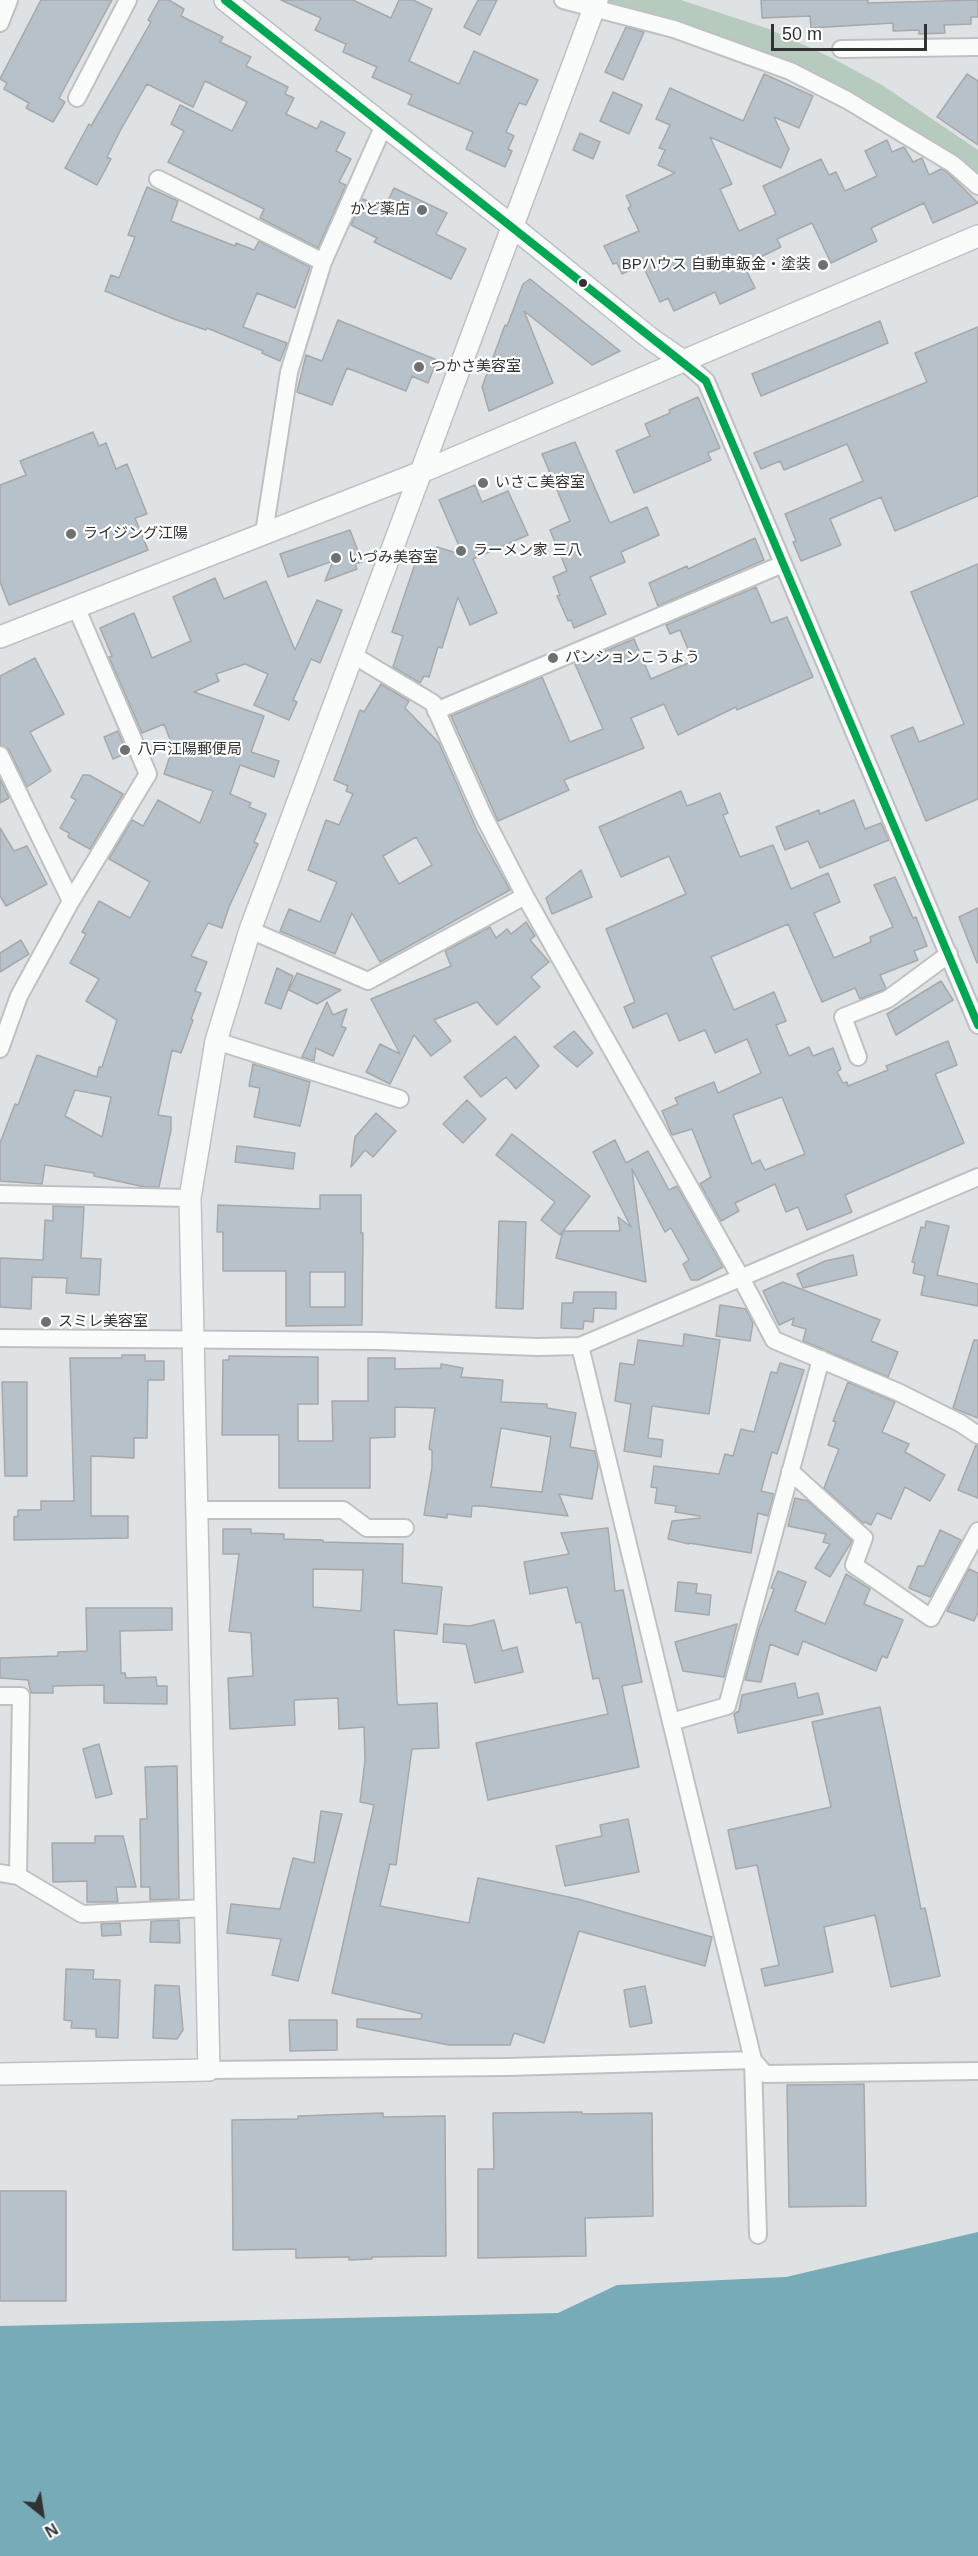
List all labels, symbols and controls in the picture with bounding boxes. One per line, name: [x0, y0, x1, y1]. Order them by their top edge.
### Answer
scale bar: [774, 12, 930, 50]
text: 50 m: [782, 24, 822, 44]
place label: かど薬店: [350, 201, 410, 219]
marker: かど薬店: [415, 203, 429, 217]
place label: BPハウス 自動車鈑金・塗装: [622, 256, 811, 274]
marker: BPハウス 自動車鈑金・塗装: [816, 258, 830, 272]
unlabelled marker: [577, 277, 589, 289]
place label: つかさ美容室: [431, 358, 521, 376]
marker: つかさ美容室: [412, 360, 426, 374]
place label: いさこ美容室: [495, 474, 585, 492]
marker: いさこ美容室: [476, 476, 490, 490]
place label: ライジング江陽: [83, 525, 188, 543]
marker: ライジング江陽: [64, 527, 78, 541]
place label: ラーメン家 三八: [473, 542, 582, 560]
marker: ラーメン家 三八: [454, 544, 468, 558]
place label: いづみ美容室: [348, 549, 438, 567]
marker: いづみ美容室: [329, 551, 343, 565]
place label: パンションこうよう: [565, 649, 700, 667]
marker: パンションこうよう: [546, 651, 560, 665]
place label: 八戸江陽郵便局: [137, 741, 242, 759]
marker: 八戸江陽郵便局: [118, 743, 132, 757]
place label: スミレ美容室: [58, 1313, 148, 1331]
marker: スミレ美容室: [39, 1315, 53, 1329]
north arrow: [12, 2484, 72, 2544]
text: N: [42, 2520, 61, 2540]

